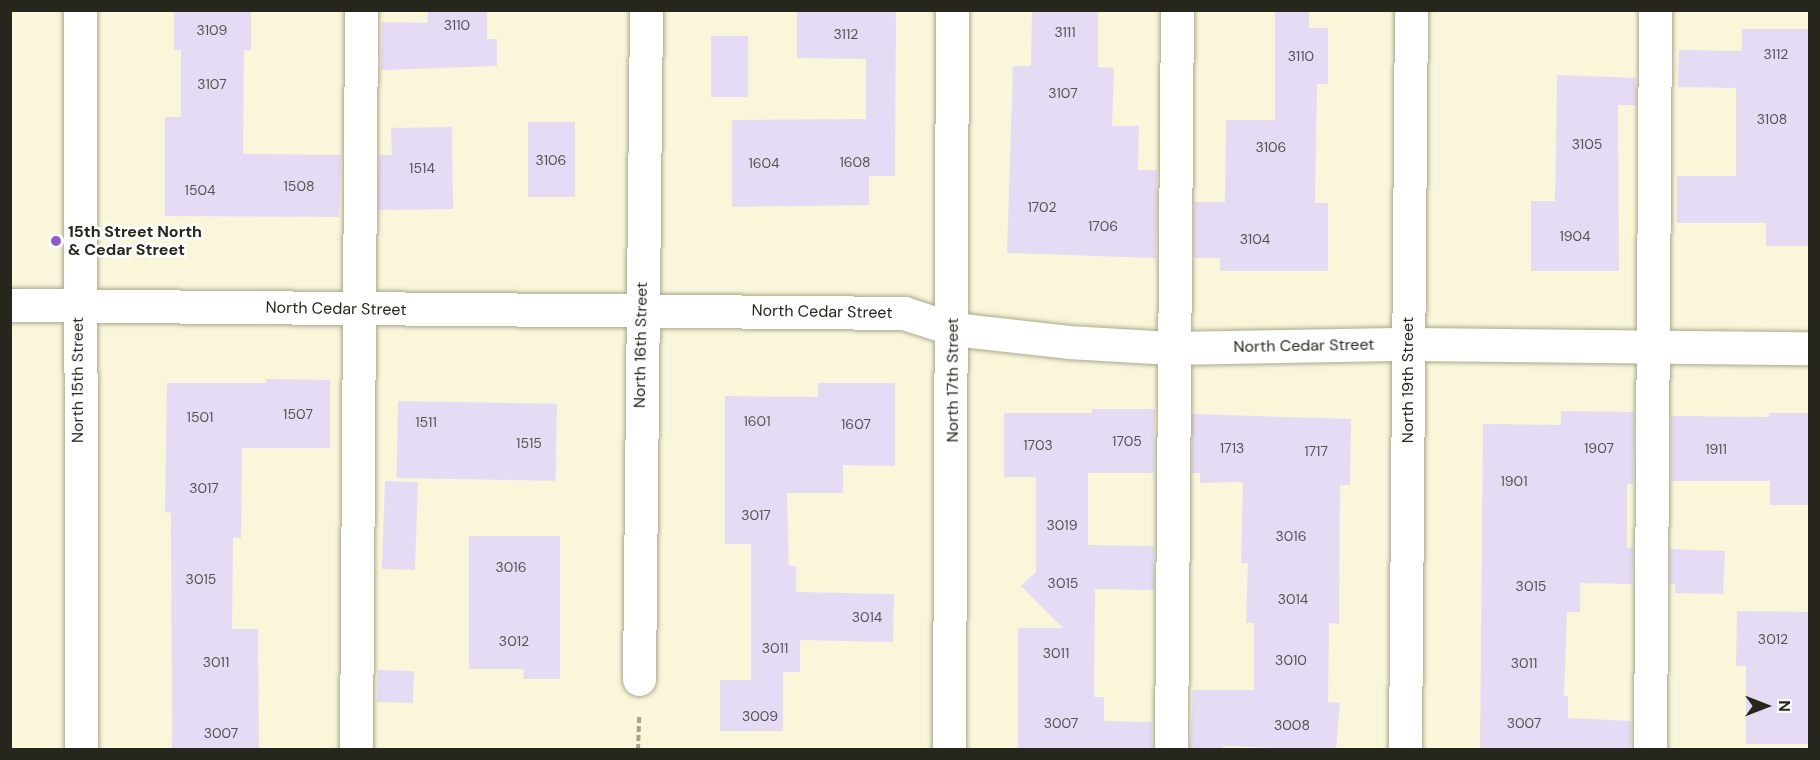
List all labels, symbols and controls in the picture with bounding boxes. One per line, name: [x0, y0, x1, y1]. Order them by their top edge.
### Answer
house number: 3110: [444, 17, 470, 33]
house number: 3109: [197, 22, 227, 38]
house number: 3111: [1054, 24, 1076, 40]
house number: 3112: [834, 26, 858, 42]
house number: 3112: [1764, 46, 1788, 62]
house number: 3110: [1288, 48, 1314, 64]
house number: 3107: [197, 76, 227, 92]
house number: 3107: [1048, 85, 1078, 101]
house number: 3108: [1757, 111, 1787, 127]
house number: 3105: [1572, 136, 1602, 152]
house number: 3106: [1256, 139, 1286, 155]
house number: 3106: [536, 152, 566, 168]
house number: 1608: [839, 154, 871, 170]
house number: 1604: [748, 155, 780, 171]
house number: 1514: [409, 160, 435, 176]
house number: 1508: [284, 178, 314, 194]
house number: 1504: [185, 182, 215, 198]
house number: 1702: [1027, 199, 1057, 215]
house number: 1706: [1088, 218, 1118, 234]
place label: 15th Street North & Cedar Street: [68, 222, 202, 260]
house number: 1904: [1559, 228, 1591, 244]
house number: 3104: [1240, 231, 1270, 247]
marker: 15th Street North & Cedar Street: [49, 234, 63, 248]
street label: North 16th Street: [630, 282, 652, 408]
street label: North Cedar Street: [265, 298, 407, 320]
street label: North Cedar Street: [751, 301, 893, 323]
street label: North 15th Street: [68, 317, 88, 443]
street label: North 19th Street: [1398, 317, 1418, 443]
street label: North 17th Street: [943, 318, 963, 442]
street label: North Cedar Street: [1233, 335, 1375, 357]
house number: 1507: [283, 406, 313, 422]
house number: 1501: [187, 409, 213, 425]
house number: 1601: [743, 413, 771, 429]
house number: 1511: [415, 414, 437, 430]
house number: 1607: [841, 416, 871, 432]
house number: 1705: [1112, 433, 1142, 449]
house number: 1515: [516, 435, 542, 451]
house number: 1703: [1023, 437, 1053, 453]
house number: 1713: [1220, 440, 1244, 456]
house number: 1907: [1584, 440, 1614, 456]
house number: 1911: [1705, 441, 1727, 457]
house number: 1717: [1304, 443, 1328, 459]
house number: 1901: [1500, 473, 1528, 489]
house number: 3017: [189, 480, 219, 496]
house number: 3017: [741, 507, 771, 523]
house number: 3019: [1046, 517, 1078, 533]
house number: 3016: [1275, 528, 1307, 544]
house number: 3016: [495, 559, 527, 575]
house number: 3015: [186, 571, 216, 587]
house number: 3015: [1048, 575, 1078, 591]
house number: 3015: [1516, 578, 1546, 594]
house number: 3014: [1278, 591, 1308, 607]
house number: 3014: [852, 609, 882, 625]
house number: 3012: [1758, 631, 1788, 647]
house number: 3012: [499, 633, 529, 649]
house number: 3011: [762, 640, 788, 656]
house number: 3011: [1043, 645, 1069, 661]
house number: 3010: [1275, 652, 1307, 668]
house number: 3011: [203, 654, 229, 670]
house number: 3011: [1511, 655, 1537, 671]
north arrow: [1736, 676, 1796, 736]
text: N: [1774, 700, 1795, 712]
house number: 3009: [742, 708, 778, 724]
house number: 3007: [1044, 715, 1078, 731]
house number: 3007: [1507, 715, 1541, 731]
house number: 3008: [1274, 717, 1310, 733]
house number: 3007: [204, 725, 238, 741]

